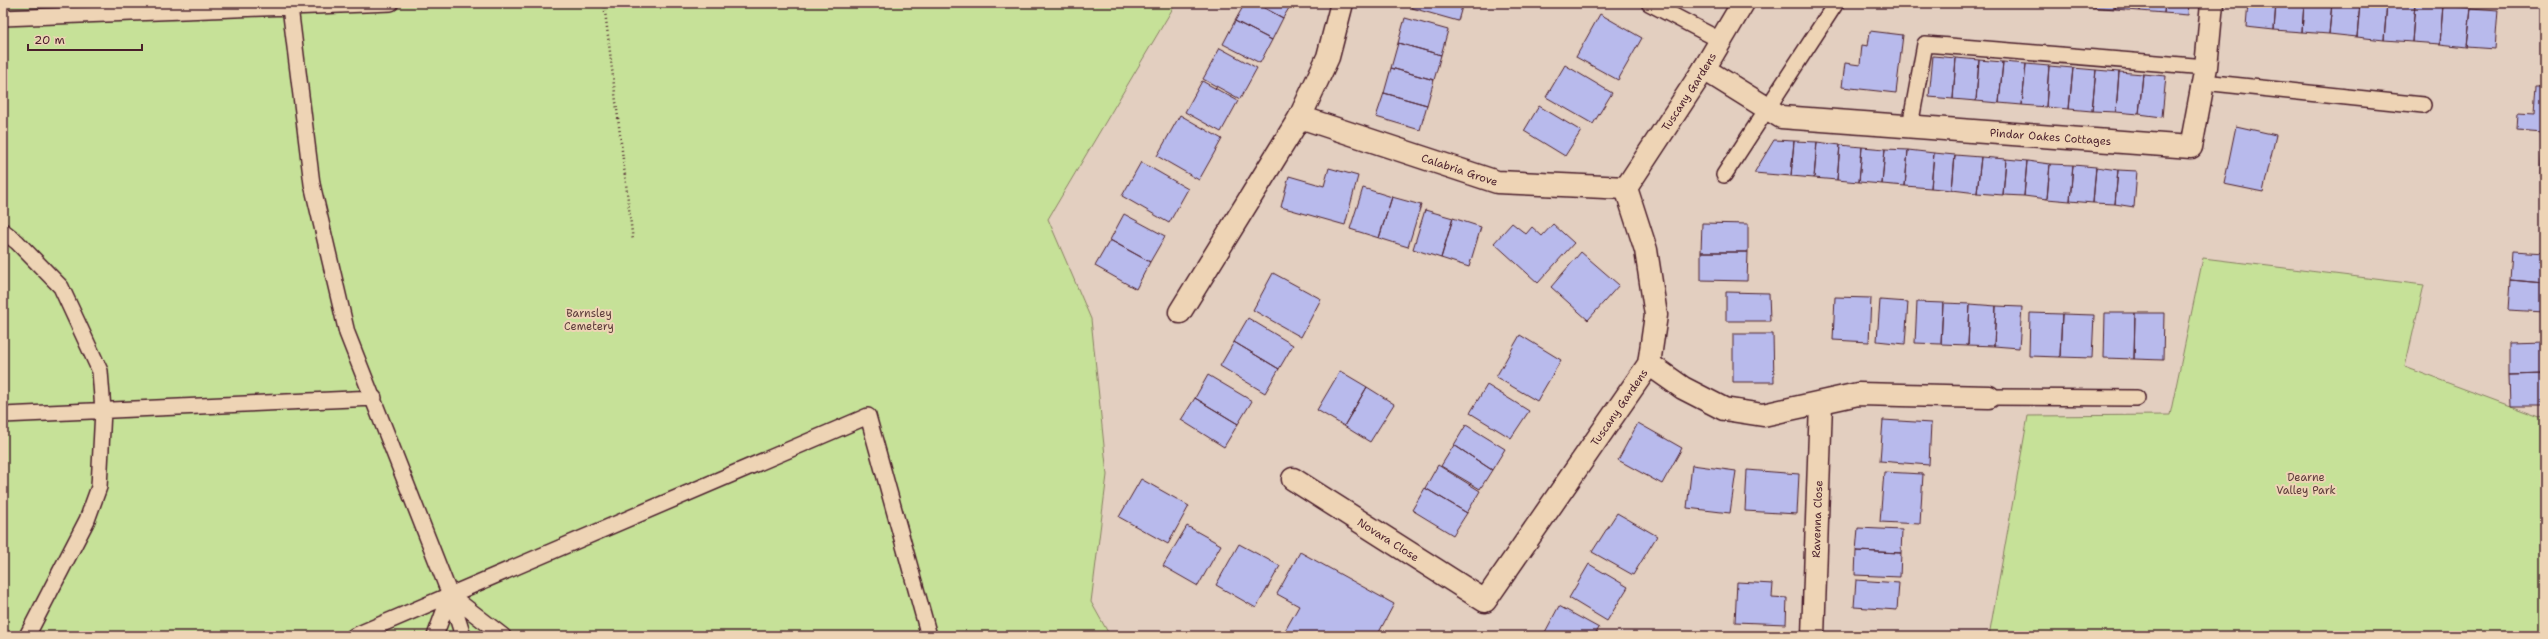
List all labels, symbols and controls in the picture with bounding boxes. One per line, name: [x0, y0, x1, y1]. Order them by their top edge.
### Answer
scale bar: [28, 26, 142, 52]
text: 20 m: [34, 32, 65, 48]
street label: Tuscany Gardens: [1658, 50, 1720, 134]
street label: Pindar Oakes Cottages: [1989, 125, 2112, 149]
street label: Calabria Grove: [1419, 150, 1500, 189]
park label: Barnsley Cemetery: [564, 306, 614, 334]
street label: Tuscany Gardens: [1587, 366, 1651, 449]
park label: Dearne Valley Park: [2276, 470, 2336, 498]
street label: Ravenna Close: [1808, 480, 1826, 558]
street label: Novara Close: [1355, 514, 1422, 565]

